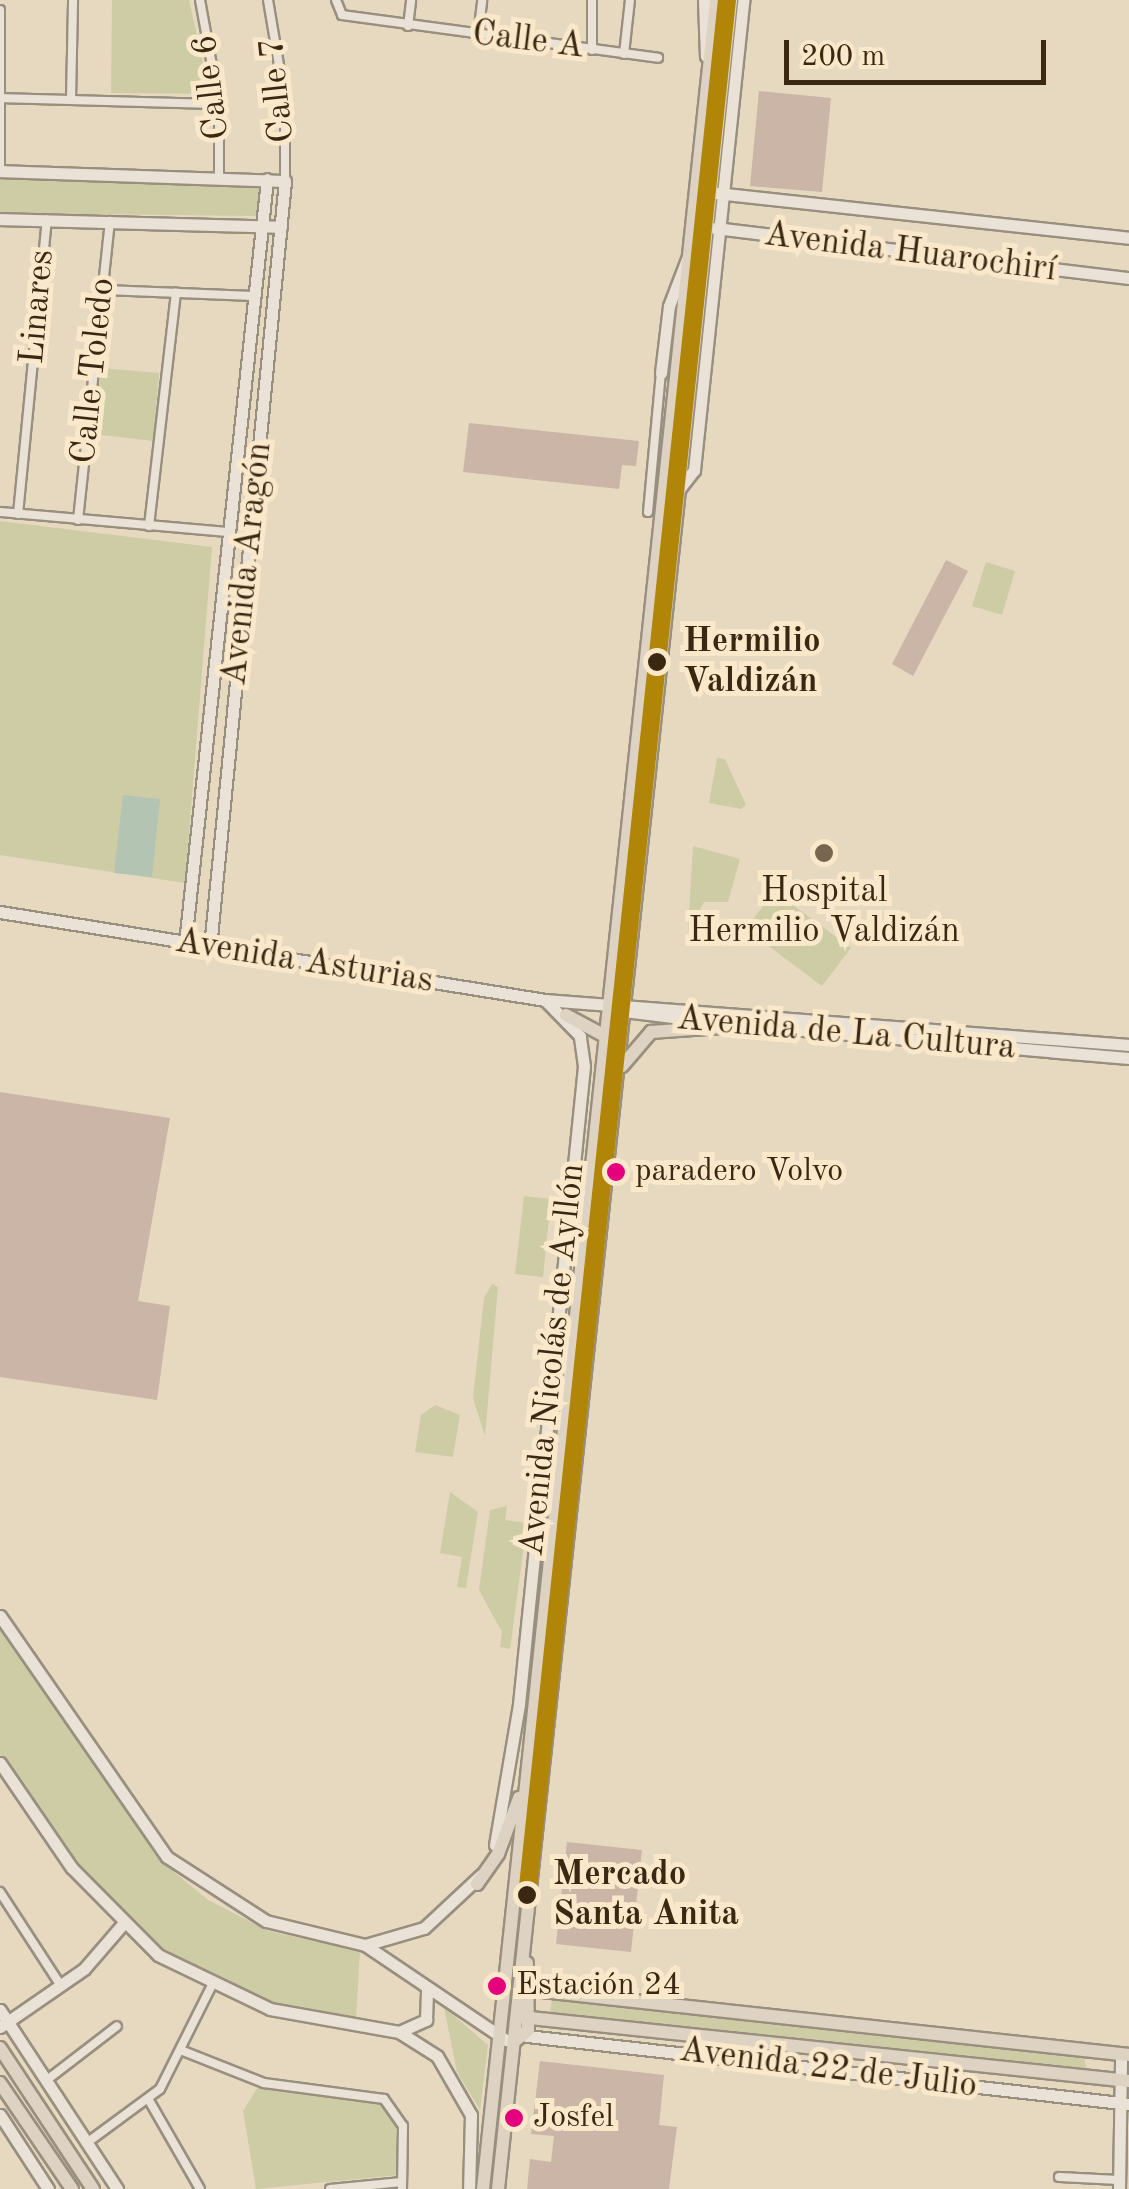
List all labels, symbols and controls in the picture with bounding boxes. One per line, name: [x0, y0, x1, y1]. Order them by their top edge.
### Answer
street label: Calle A: [470, 13, 586, 69]
scale bar: [789, 20, 1052, 82]
street label: Calle 6: [185, 32, 239, 142]
street label: Calle 7: [252, 35, 304, 145]
text: 200 m: [801, 42, 885, 72]
street label: Avenida Huarochirí: [762, 214, 1058, 292]
street label: Linares: [12, 248, 64, 366]
street label: Calle Toledo: [63, 276, 125, 466]
street label: Avenida Aragón: [214, 440, 282, 688]
place label: Hermilio Valdizán: [683, 621, 821, 703]
marker: Hermilio Valdizán: [640, 645, 674, 679]
marker: Hospital Hermilio Valdizán: [811, 840, 837, 866]
place label: Hospital Hermilio Valdizán: [688, 871, 960, 953]
street label: Avenida Asturias: [172, 921, 436, 1003]
street label: Avenida de La Cultura: [675, 998, 1017, 1070]
place label: paradero Volvo: [635, 1153, 843, 1191]
street label: Avenida Nicolás de Ayllón: [511, 1161, 595, 1559]
marker: paradero Volvo: [606, 1162, 626, 1182]
place label: Mercado Santa Anita: [553, 1854, 739, 1936]
marker: Mercado Santa Anita: [510, 1878, 544, 1912]
place label: Estación 24: [516, 1967, 681, 2005]
marker: Estación 24: [487, 1976, 507, 1996]
street label: Avenida 22 de Julio: [677, 2030, 979, 2108]
place label: Josfel: [533, 2099, 614, 2137]
marker: Josfel: [504, 2108, 524, 2128]

